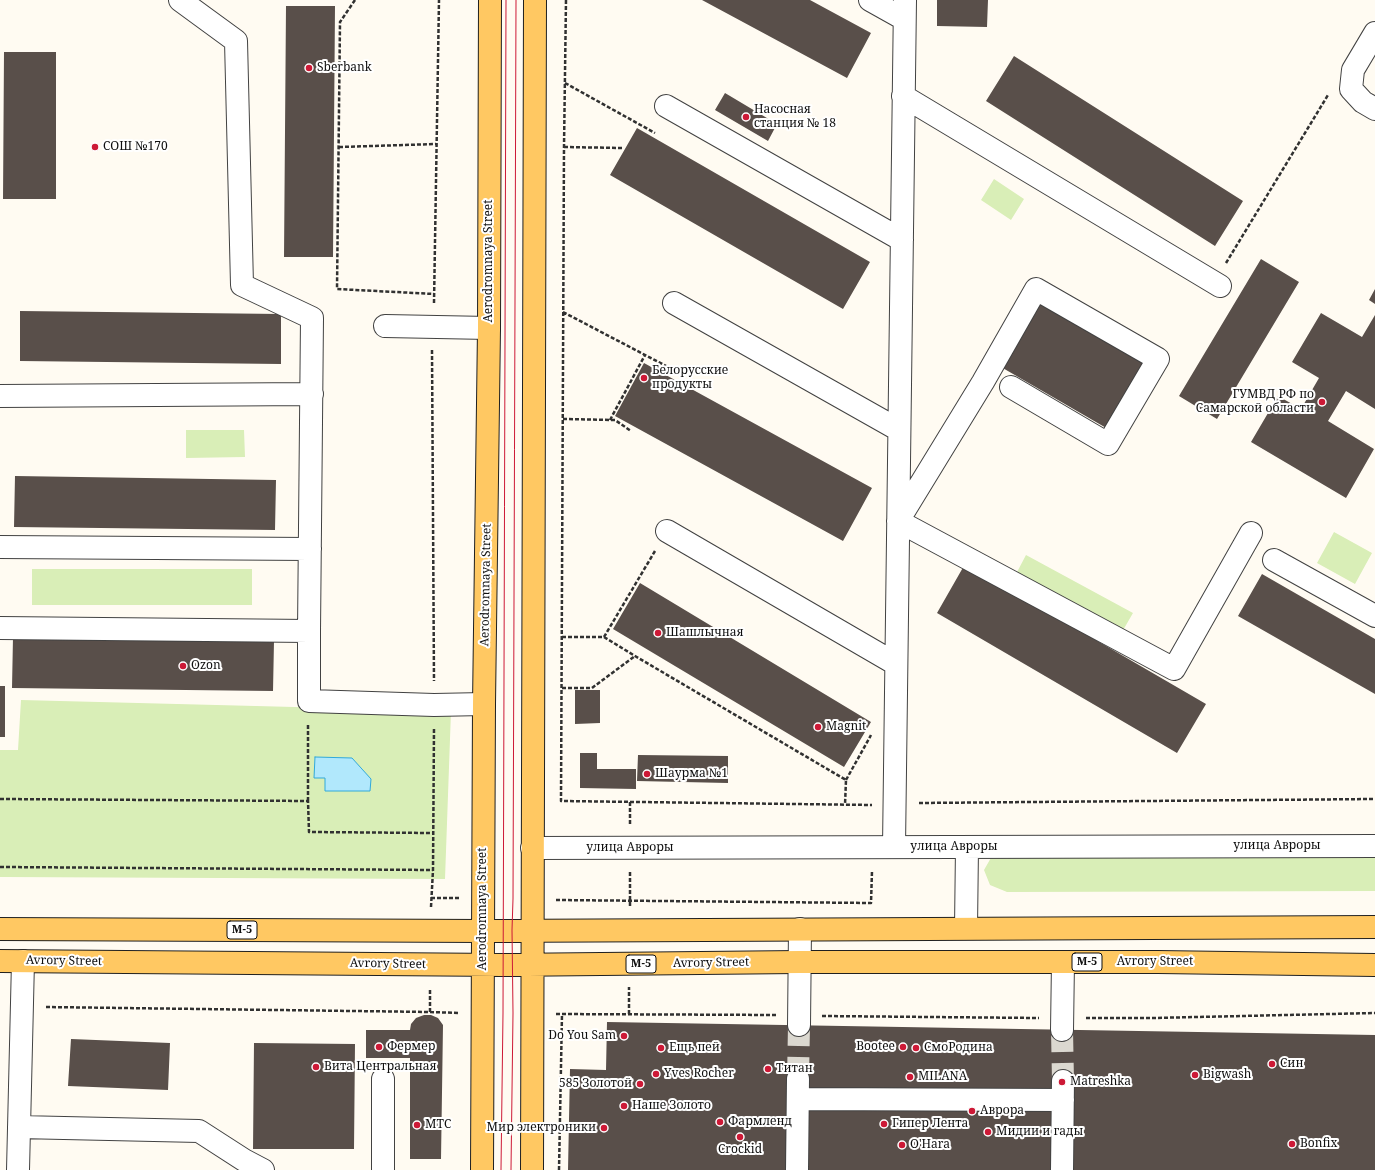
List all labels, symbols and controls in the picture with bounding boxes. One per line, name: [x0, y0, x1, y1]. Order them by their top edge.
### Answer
place label: Sberbank: [317, 61, 372, 75]
marker: Sberbank: [304, 63, 314, 73]
place label: Насосная станция № 18: [754, 103, 836, 131]
marker: Насосная станция № 18: [741, 112, 751, 122]
place label: СОШ №170: [103, 140, 168, 154]
marker: СОШ №170: [90, 142, 100, 152]
street label: Aerodromnaya Street: [482, 200, 496, 322]
place label: Белорусские продукты: [652, 364, 728, 392]
marker: Белорусские продукты: [639, 373, 649, 383]
place label: ГУМВД РФ по Самарской области: [1196, 388, 1314, 416]
marker: ГУМВД РФ по Самарской области: [1317, 397, 1327, 407]
street label: Aerodromnaya Street: [478, 523, 494, 647]
place label: Шашлычная: [666, 626, 744, 640]
marker: Шашлычная: [653, 628, 663, 638]
place label: Ozon: [191, 659, 221, 673]
marker: Ozon: [178, 661, 188, 671]
place label: Magnit: [826, 720, 866, 734]
marker: Magnit: [813, 722, 823, 732]
place label: Шаурма №1: [655, 767, 728, 781]
marker: Шаурма №1: [642, 769, 652, 779]
street label: улица Авроры: [1233, 839, 1321, 853]
street label: улица Авроры: [910, 840, 998, 854]
street label: улица Авроры: [586, 841, 674, 855]
street label: Aerodromnaya Street: [476, 848, 490, 970]
road number: М-5: [227, 921, 257, 939]
street label: Avrory Street: [26, 953, 102, 969]
road number: М-5: [1072, 953, 1102, 971]
road number: М-5: [626, 955, 656, 973]
street label: Avrory Street: [673, 955, 749, 971]
street label: Avrory Street: [1117, 955, 1193, 969]
street label: Avrory Street: [350, 956, 426, 972]
place label: Do You Sam: [548, 1029, 616, 1043]
marker: Do You Sam: [619, 1031, 629, 1041]
place label: Фермер: [387, 1040, 435, 1054]
place label: Bootee: [856, 1040, 895, 1054]
place label: Ещь пей: [669, 1041, 720, 1055]
place label: СмоРодина: [924, 1041, 993, 1055]
marker: Фермер: [374, 1042, 384, 1052]
marker: Bootee: [898, 1042, 908, 1052]
marker: Ещь пей: [656, 1043, 666, 1053]
marker: СмоРодина: [911, 1043, 921, 1053]
place label: Син: [1280, 1057, 1303, 1071]
marker: Син: [1267, 1059, 1277, 1069]
place label: Вита Центральная: [324, 1060, 437, 1074]
marker: Вита Центральная: [311, 1062, 321, 1072]
place label: Титан: [776, 1062, 813, 1076]
marker: Титан: [763, 1064, 773, 1074]
place label: Yves Rocher: [664, 1067, 734, 1081]
place label: Bigwash: [1203, 1068, 1251, 1082]
marker: Yves Rocher: [651, 1069, 661, 1079]
place label: MILANA: [918, 1070, 967, 1084]
marker: Bigwash: [1190, 1070, 1200, 1080]
marker: MILANA: [905, 1072, 915, 1082]
place label: Matreshka: [1070, 1075, 1131, 1089]
place label: 585 Золотой: [559, 1077, 632, 1091]
marker: Matreshka: [1057, 1077, 1067, 1087]
marker: 585 Золотой: [635, 1079, 645, 1089]
place label: Наше Золото: [632, 1099, 711, 1113]
marker: Наше Золото: [619, 1101, 629, 1111]
place label: Аврора: [980, 1104, 1024, 1118]
marker: Аврора: [967, 1106, 977, 1116]
place label: Фармленд: [728, 1115, 792, 1129]
marker: Фармленд: [715, 1117, 725, 1127]
place label: Гипер Лента: [892, 1117, 968, 1131]
place label: МТС: [425, 1118, 451, 1132]
marker: Гипер Лента: [879, 1119, 889, 1129]
marker: МТС: [412, 1120, 422, 1130]
place label: Мир электроники: [487, 1121, 596, 1135]
marker: Мир электроники: [599, 1123, 609, 1133]
place label: Мидии и гады: [996, 1125, 1083, 1139]
marker: Мидии и гады: [983, 1127, 993, 1137]
marker: Crockid: [735, 1132, 745, 1142]
place label: Bonfix: [1300, 1137, 1337, 1151]
place label: O'Hara: [910, 1138, 950, 1152]
marker: Bonfix: [1287, 1139, 1297, 1149]
marker: O'Hara: [897, 1140, 907, 1150]
place label: Crockid: [718, 1143, 762, 1157]

